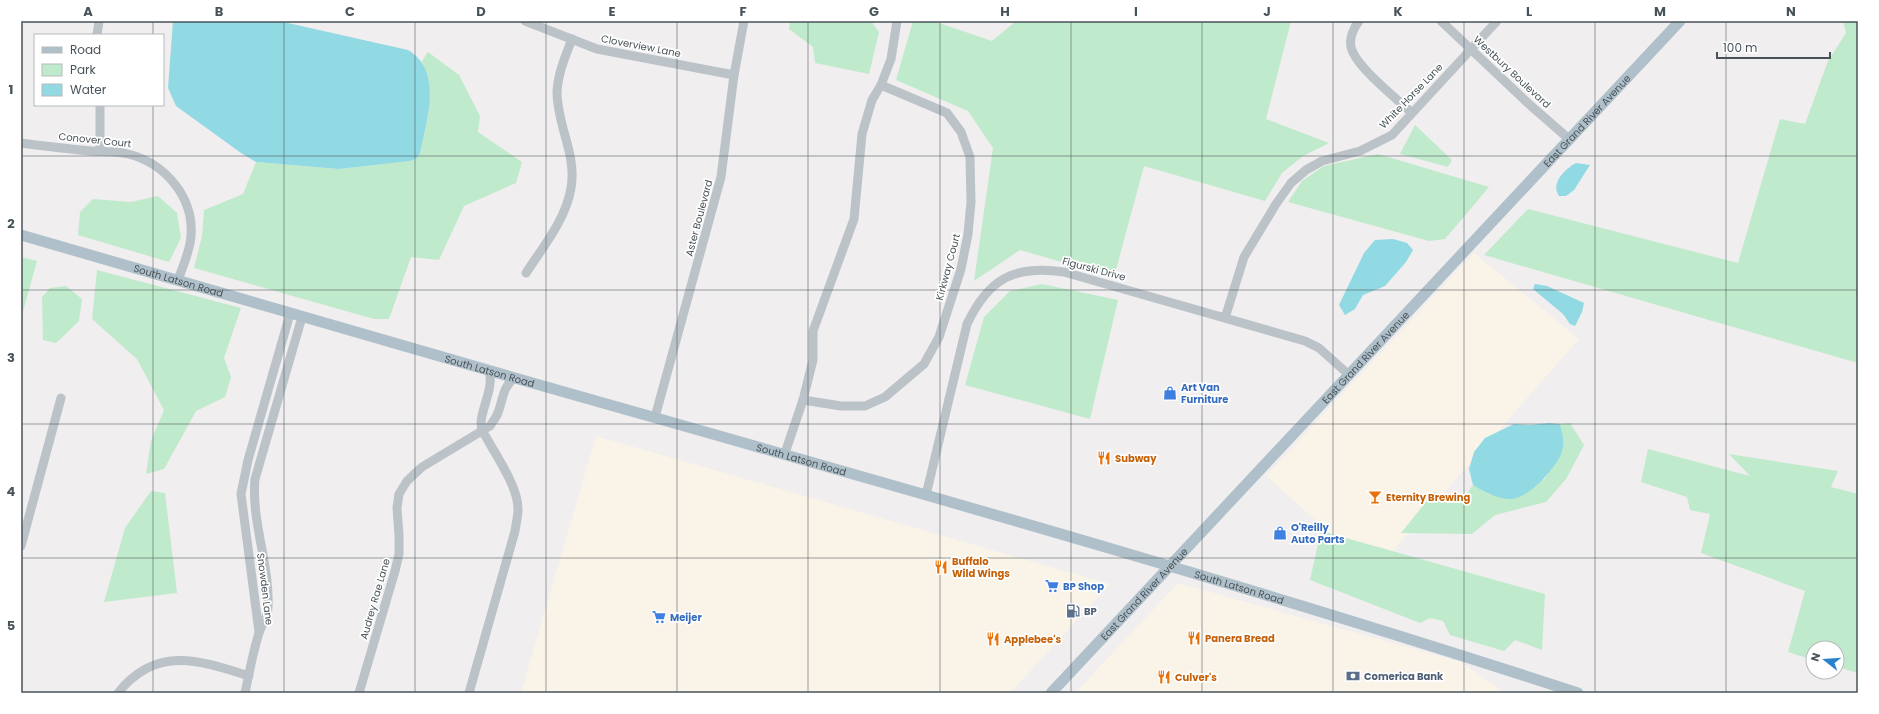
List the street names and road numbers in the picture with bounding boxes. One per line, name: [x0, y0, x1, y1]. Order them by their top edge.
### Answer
street label: Cloverview Lane: [600, 31, 682, 61]
street label: Westbury Boulevard: [1470, 32, 1554, 112]
street label: White Horse Lane: [1376, 60, 1446, 132]
street label: East Grand River Avenue: [1540, 71, 1634, 170]
street label: Conover Court: [58, 129, 132, 151]
street label: Aster Boulevard: [682, 178, 716, 258]
street label: Kirkway Court: [932, 232, 964, 302]
street label: Figurski Drive: [1061, 253, 1127, 285]
street label: South Latson Road: [132, 260, 225, 301]
street label: East Grand River Avenue: [1318, 308, 1412, 407]
street label: South Latson Road: [443, 351, 536, 391]
street label: South Latson Road: [755, 439, 848, 479]
street label: East Grand River Avenue: [1097, 544, 1191, 643]
street label: Snowden Lane: [253, 552, 277, 626]
street label: Audrey Rae Lane: [356, 557, 394, 641]
street label: South Latson Road: [1193, 566, 1286, 607]

